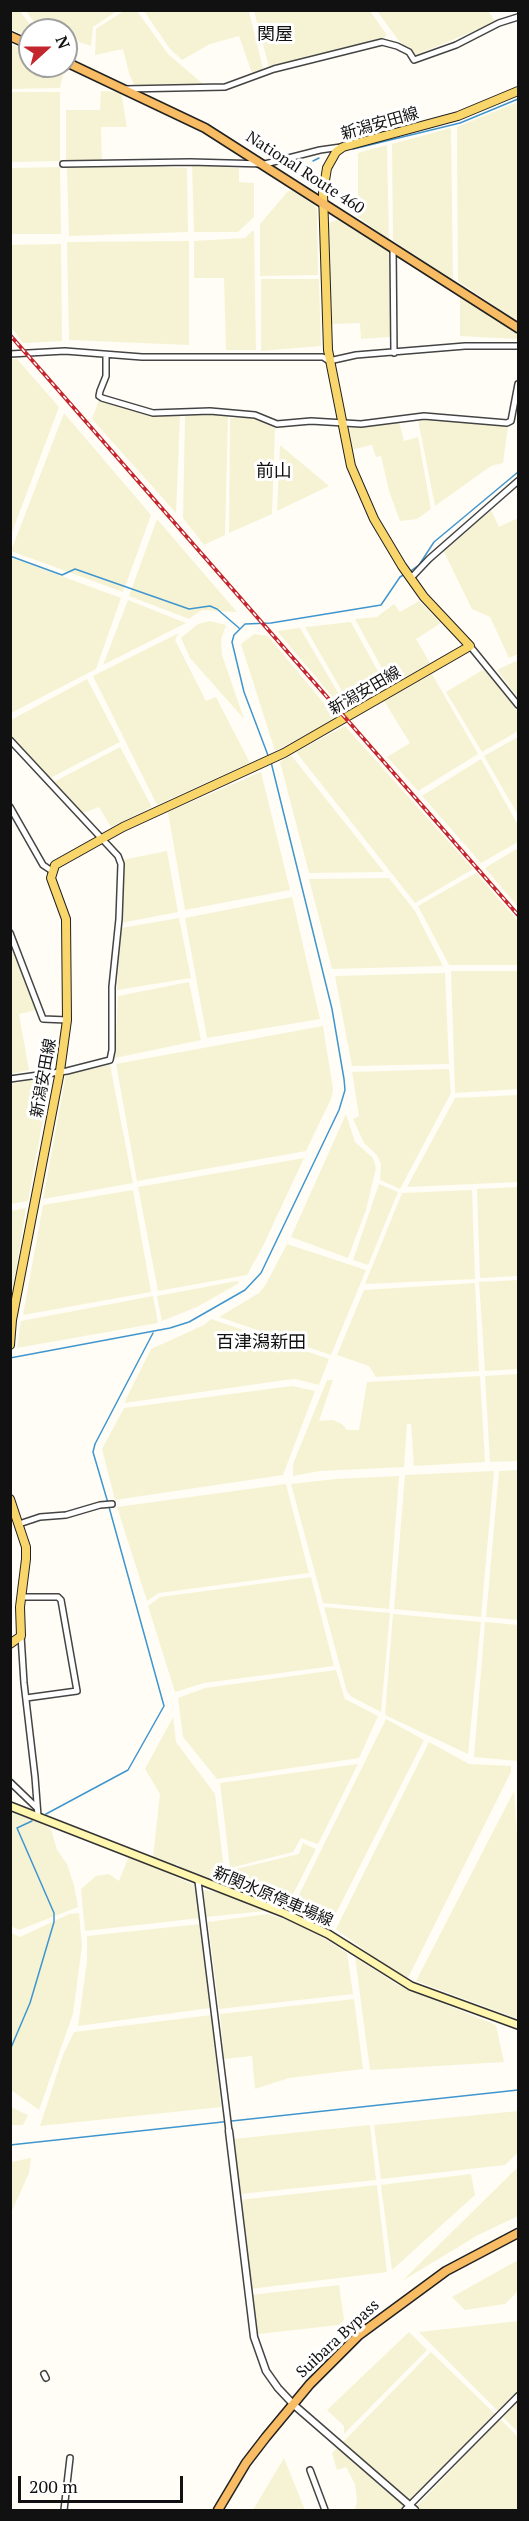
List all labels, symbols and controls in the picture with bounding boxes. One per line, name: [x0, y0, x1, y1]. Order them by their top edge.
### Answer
north arrow: [18, 18, 78, 78]
district label: 関屋: [257, 24, 293, 46]
text: N: [50, 33, 75, 52]
street label: 新潟安田線: [339, 104, 421, 144]
street label: National Route 460: [242, 128, 368, 218]
district label: 前山: [256, 461, 292, 483]
street label: 新潟安田線: [326, 663, 404, 719]
street label: 新潟安田線: [28, 1037, 60, 1119]
district label: 百津潟新田: [216, 1332, 306, 1354]
street label: 新関水原停車場線: [210, 1863, 336, 1931]
street label: Suibara Bypass: [293, 2296, 383, 2382]
scale bar: [21, 2464, 186, 2502]
text: 200 m: [29, 2474, 78, 2498]

